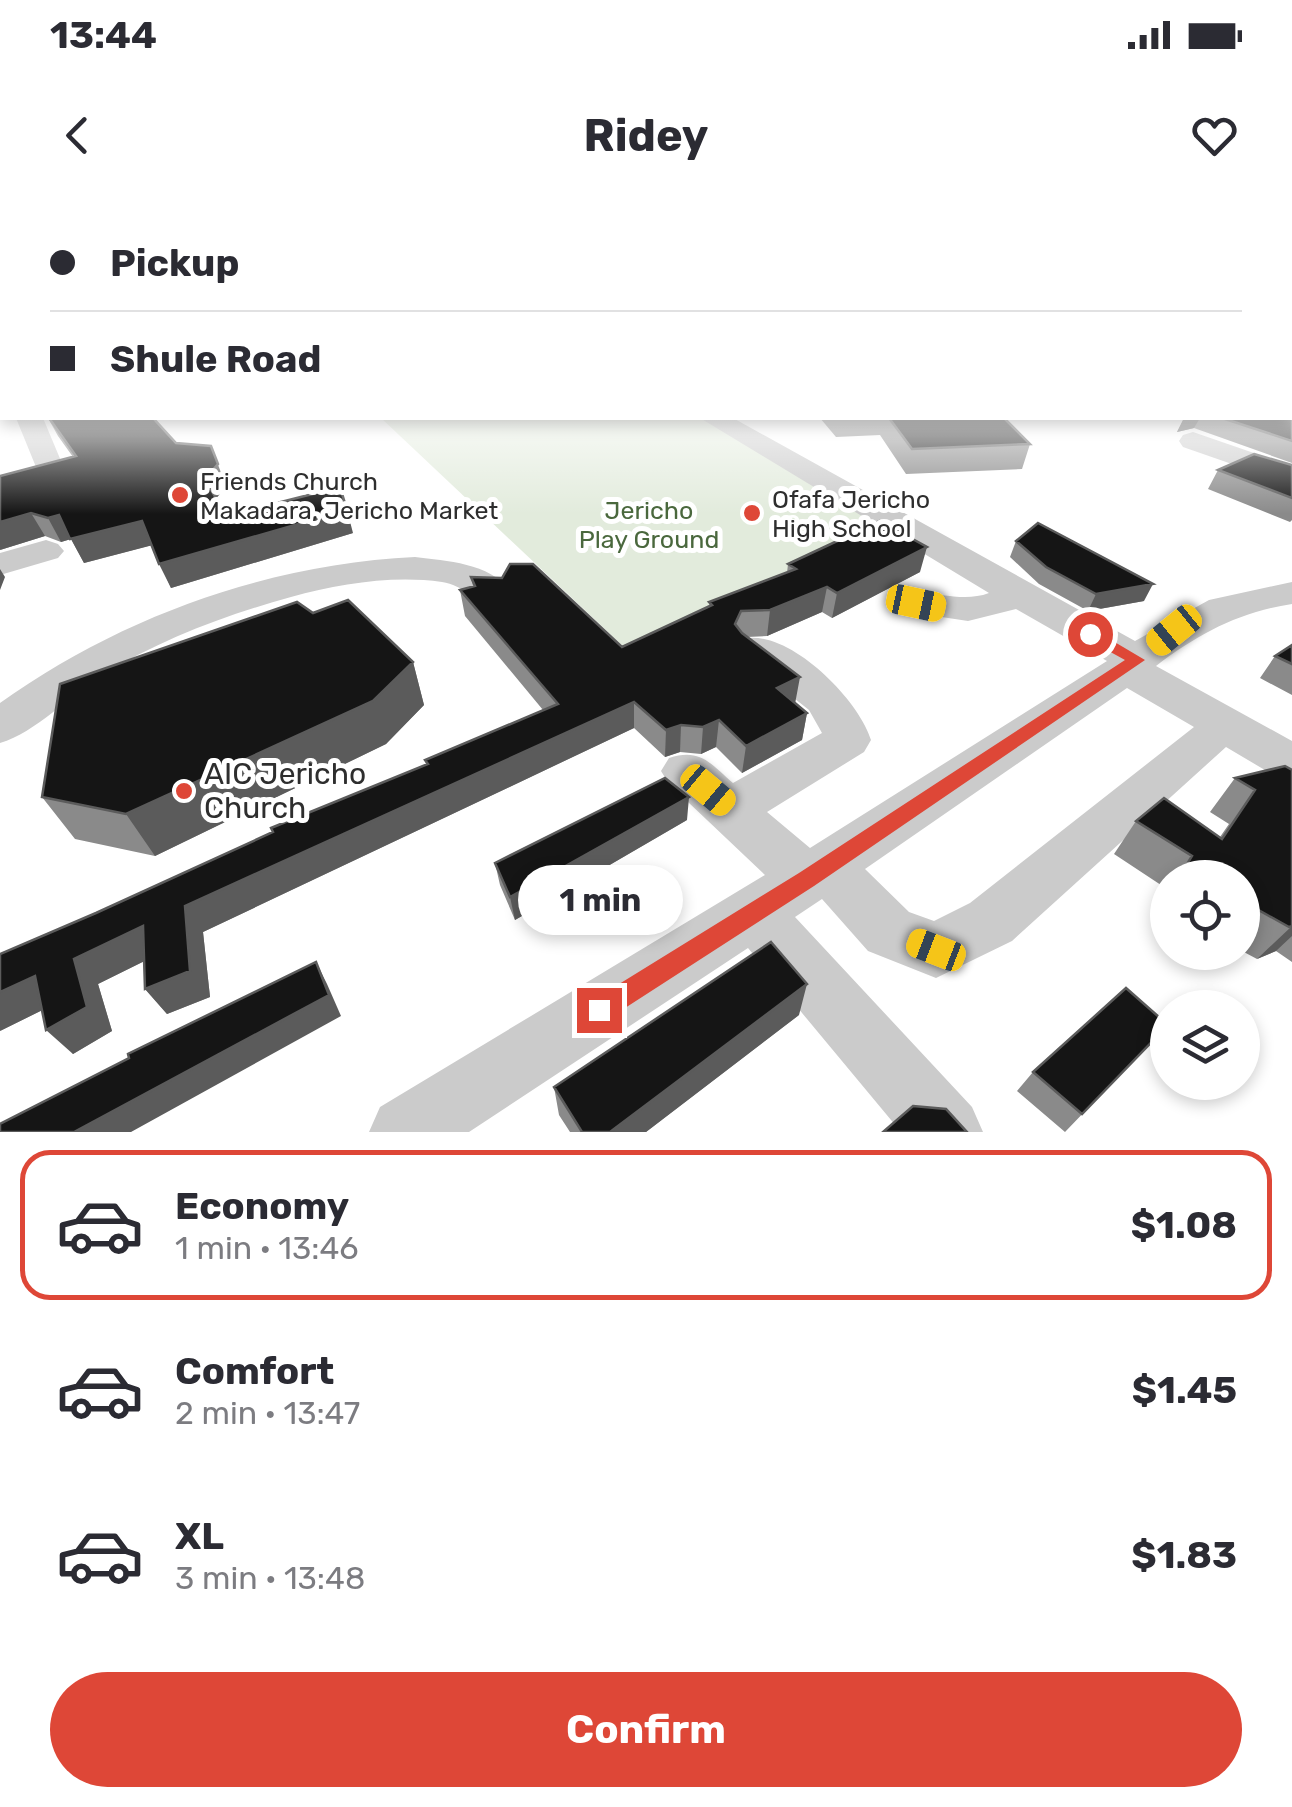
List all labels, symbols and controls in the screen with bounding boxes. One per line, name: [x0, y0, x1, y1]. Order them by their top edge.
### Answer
text: 13:44: [50, 12, 157, 58]
icon: back: [50, 108, 105, 163]
icon: heart: [1187, 108, 1242, 163]
text: Ridey: [584, 109, 708, 162]
text: Pickup: [110, 240, 239, 286]
text: Shule Road: [110, 336, 321, 382]
place label: Friends Church Makadara, Jericho Market: [200, 467, 498, 525]
marker: Friends Church Makadara, Jericho Market: [169, 484, 191, 506]
place label: Ofafa Jericho High School: [772, 485, 930, 543]
park label: Jericho Play Ground: [579, 496, 719, 554]
marker: Ofafa Jericho High School: [741, 502, 763, 524]
car: [884, 582, 948, 624]
car: [1141, 599, 1207, 661]
route start: [1068, 612, 1113, 657]
place label: AIC Jericho Church: [204, 756, 366, 826]
car: [675, 759, 741, 821]
marker: AIC Jericho Church: [173, 780, 195, 802]
map controls: [1150, 860, 1260, 1100]
button: locate: [1150, 860, 1260, 970]
callout: 1 min: [516, 865, 682, 935]
text: 1 min: [560, 881, 641, 919]
car: [903, 925, 969, 975]
route end: [577, 988, 622, 1033]
button: layers: [1150, 990, 1260, 1100]
icon: car: [55, 1180, 145, 1270]
text: Economy: [175, 1183, 349, 1229]
text: $1.08: [1131, 1202, 1237, 1248]
text: 1 min · 13:46: [175, 1229, 359, 1267]
icon: car: [55, 1345, 145, 1435]
text: Comfort: [175, 1348, 334, 1394]
text: $1.45: [1132, 1367, 1237, 1413]
text: 2 min · 13:47: [175, 1394, 360, 1432]
icon: car: [55, 1510, 145, 1600]
text: XL: [175, 1513, 224, 1559]
text: $1.83: [1131, 1532, 1237, 1578]
text: 3 min · 13:48: [175, 1559, 365, 1597]
button: Confirm: [50, 1672, 1242, 1787]

